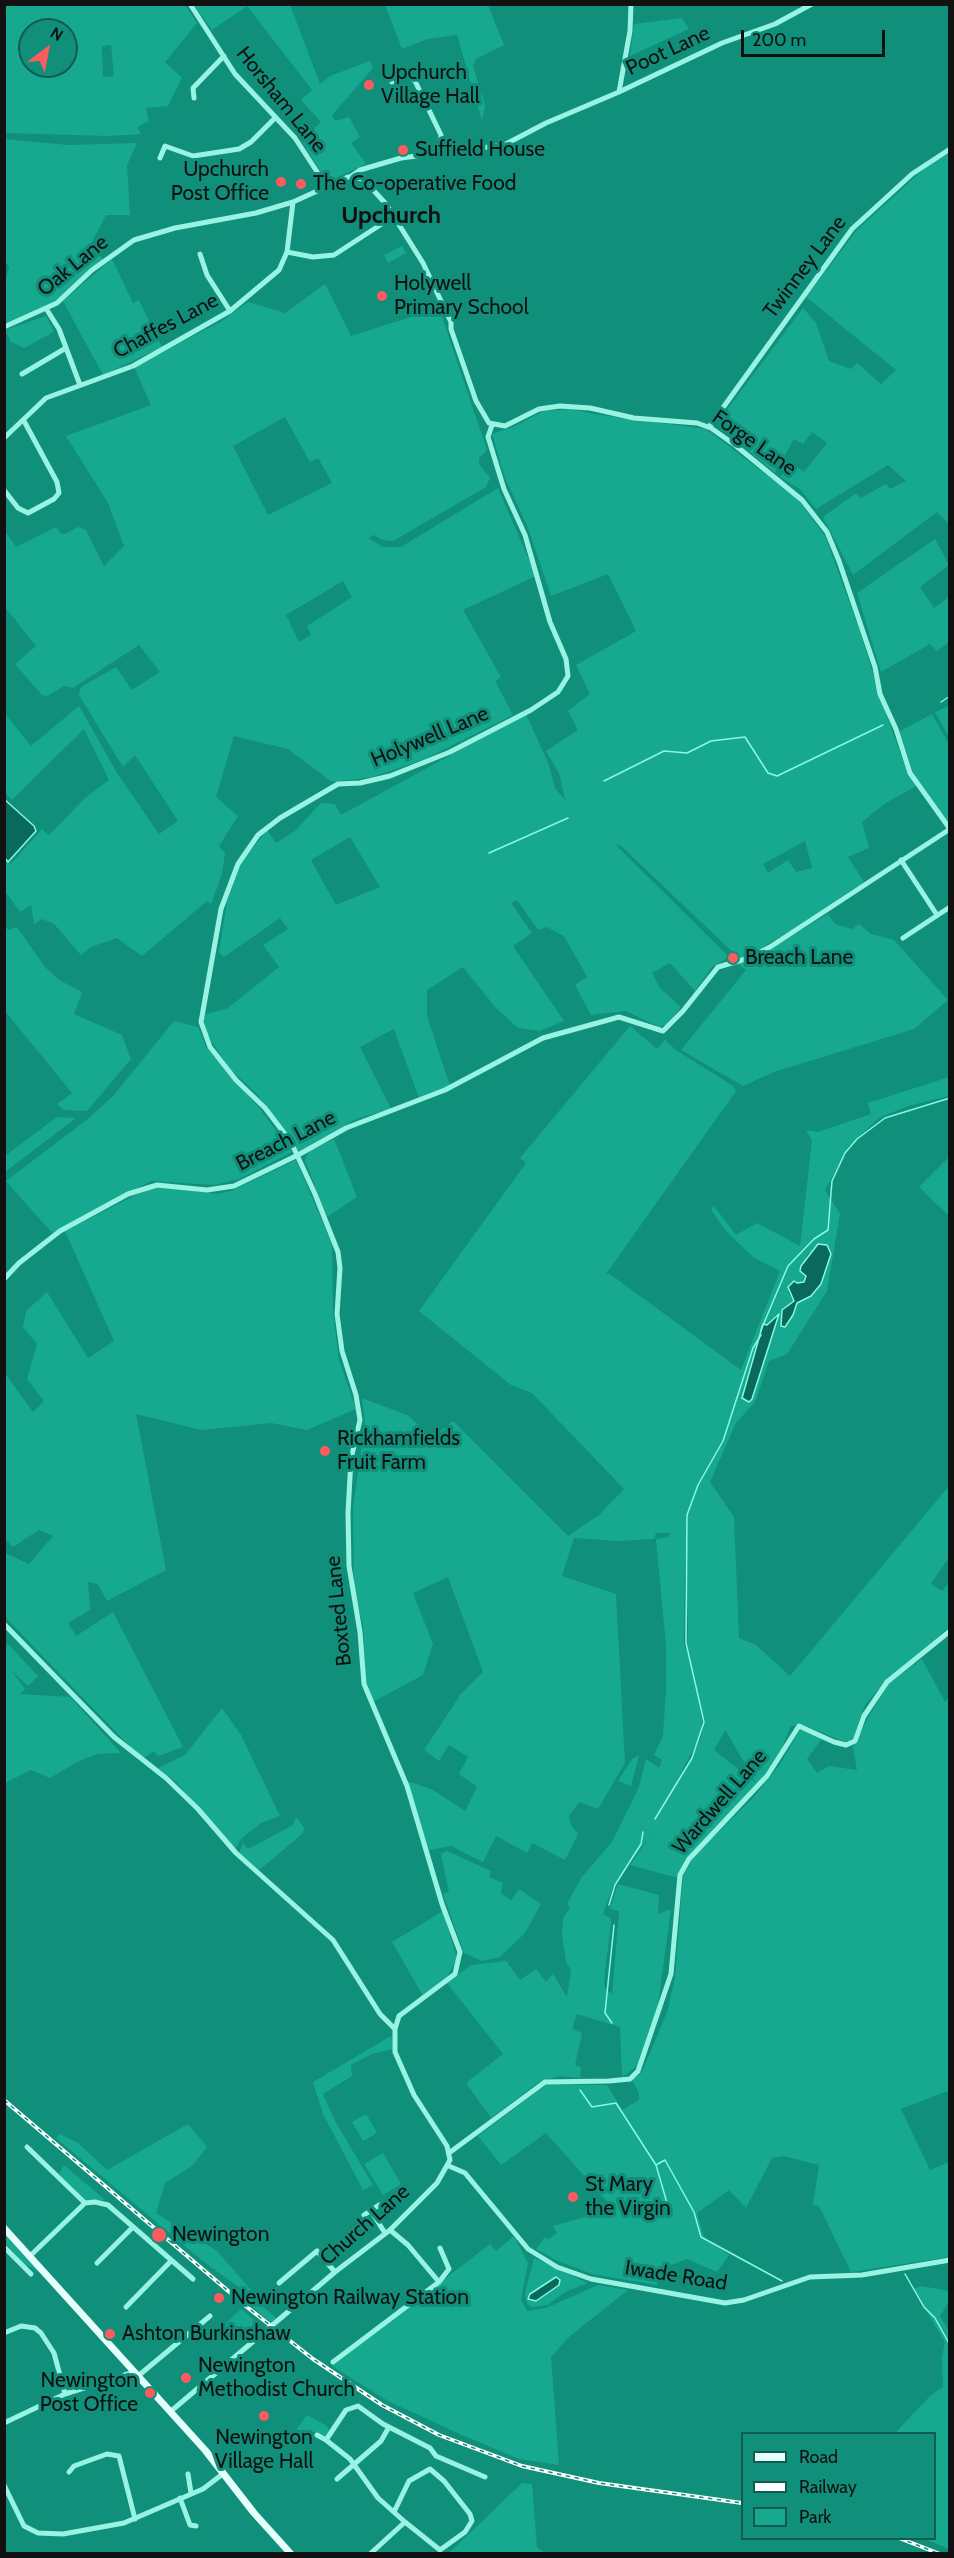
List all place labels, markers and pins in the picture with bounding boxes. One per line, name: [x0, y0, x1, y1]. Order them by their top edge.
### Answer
place label: Upchurch Village Hall: [381, 60, 480, 110]
marker: Upchurch Village Hall: [362, 78, 376, 92]
place label: Suffield House: [415, 137, 545, 163]
marker: Suffield House: [396, 143, 410, 157]
place label: Upchurch Post Office: [171, 157, 269, 207]
place label: The Co-operative Food: [313, 171, 516, 197]
marker: Upchurch Post Office: [274, 175, 288, 189]
marker: The Co-operative Food: [294, 177, 308, 191]
place label: Holywell Primary School: [394, 271, 529, 321]
marker: Holywell Primary School: [375, 289, 389, 303]
place label: Breach Lane: [745, 945, 853, 971]
marker: Breach Lane: [726, 951, 740, 965]
place label: Rickhamfields Fruit Farm: [337, 1426, 460, 1476]
marker: Rickhamfields Fruit Farm: [318, 1444, 332, 1458]
place label: St Mary the Virgin: [585, 2172, 671, 2222]
marker: St Mary the Virgin: [566, 2190, 580, 2204]
place label: Newington: [172, 2222, 269, 2248]
marker: Newington: [150, 2226, 168, 2244]
place label: Newington Railway Station: [231, 2285, 469, 2311]
marker: Newington Railway Station: [212, 2291, 226, 2305]
place label: Ashton Burkinshaw: [122, 2321, 291, 2347]
marker: Ashton Burkinshaw: [103, 2327, 117, 2341]
place label: Newington Methodist Church: [198, 2353, 355, 2403]
place label: Newington Post Office: [40, 2368, 138, 2418]
marker: Newington Methodist Church: [179, 2371, 193, 2385]
marker: Newington Post Office: [143, 2386, 157, 2400]
marker: Newington Village Hall: [257, 2409, 271, 2423]
place label: Newington Village Hall: [215, 2425, 313, 2475]

